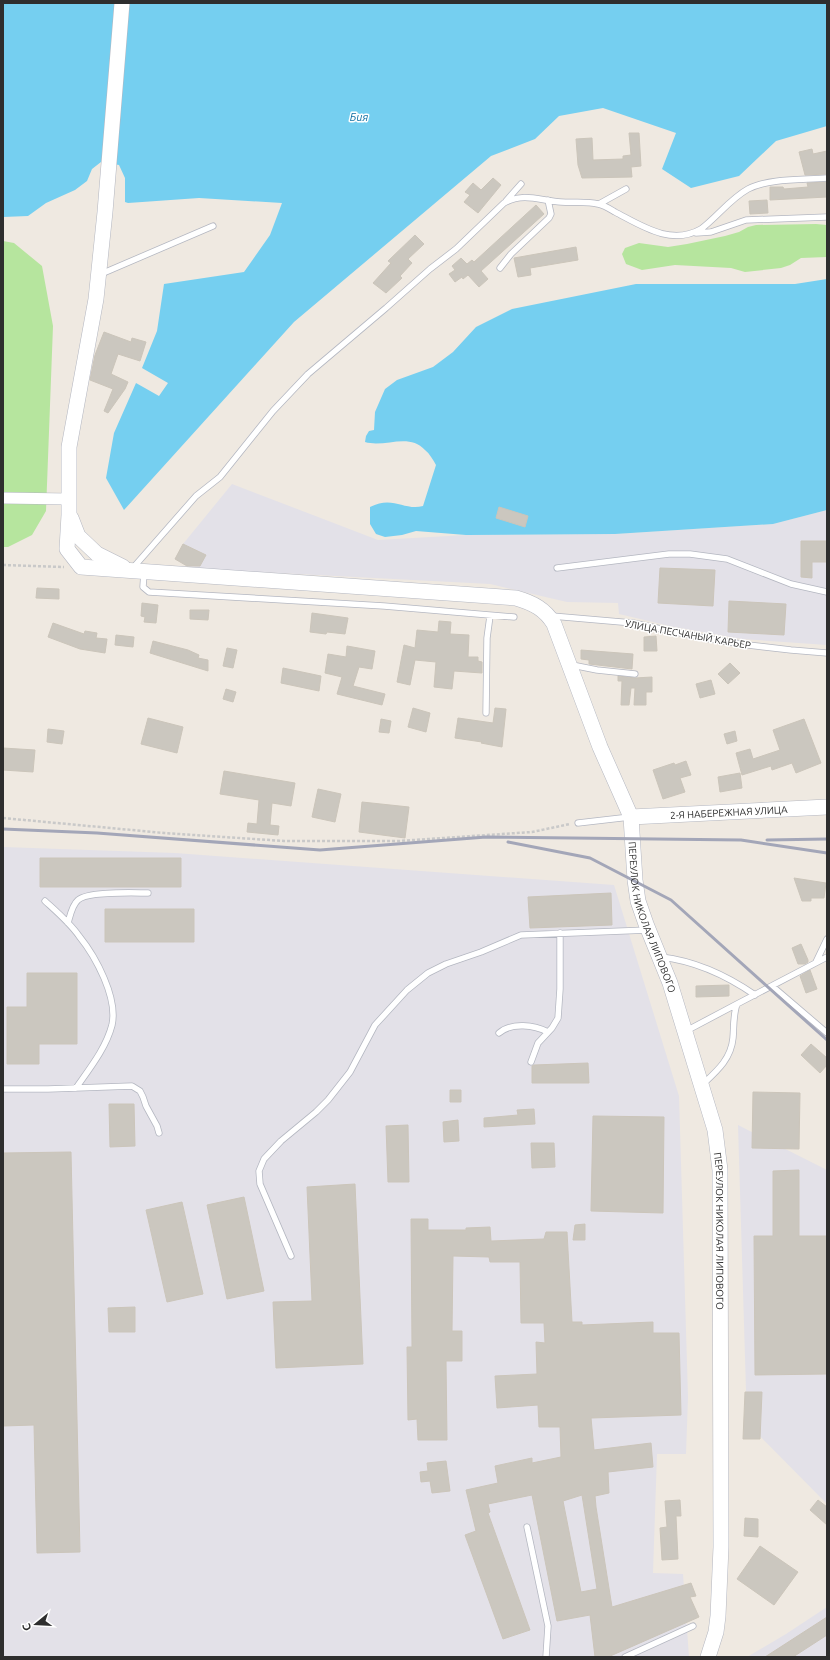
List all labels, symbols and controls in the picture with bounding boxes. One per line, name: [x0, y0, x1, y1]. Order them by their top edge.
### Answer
water label: Бия: [350, 111, 368, 123]
street label: УЛИЦА ПЕСЧАНЫЙ КАРЬЕР: [624, 618, 752, 651]
street label: 2-Я НАБЕРЕЖНАЯ УЛИЦА: [670, 804, 788, 821]
street label: ПЕРЕУЛОК НИКОЛАЯ ЛИПОВОГО: [627, 841, 678, 994]
street label: ПЕРЕУЛОК НИКОЛАЯ ЛИПОВОГО: [712, 1152, 725, 1310]
north arrow: [16, 1604, 56, 1644]
text: С: [20, 1622, 33, 1632]

